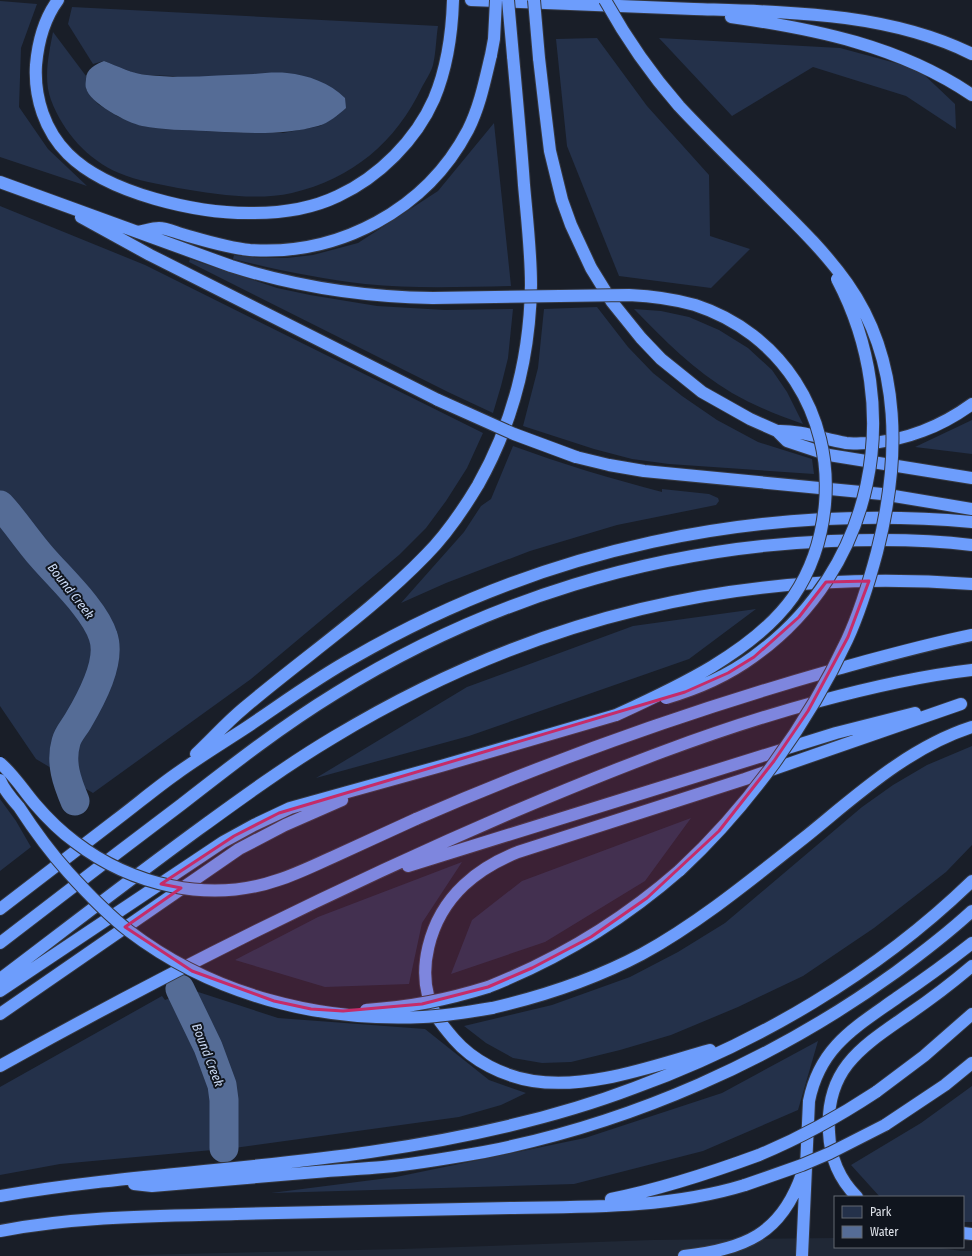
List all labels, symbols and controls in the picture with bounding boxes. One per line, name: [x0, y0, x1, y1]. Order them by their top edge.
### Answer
water label: Bound Creek: [45, 560, 98, 622]
water label: Bound Creek: [189, 1021, 227, 1089]
legend: [834, 1196, 964, 1248]
text: Park: [870, 1205, 892, 1219]
text: Water: [870, 1225, 899, 1239]

